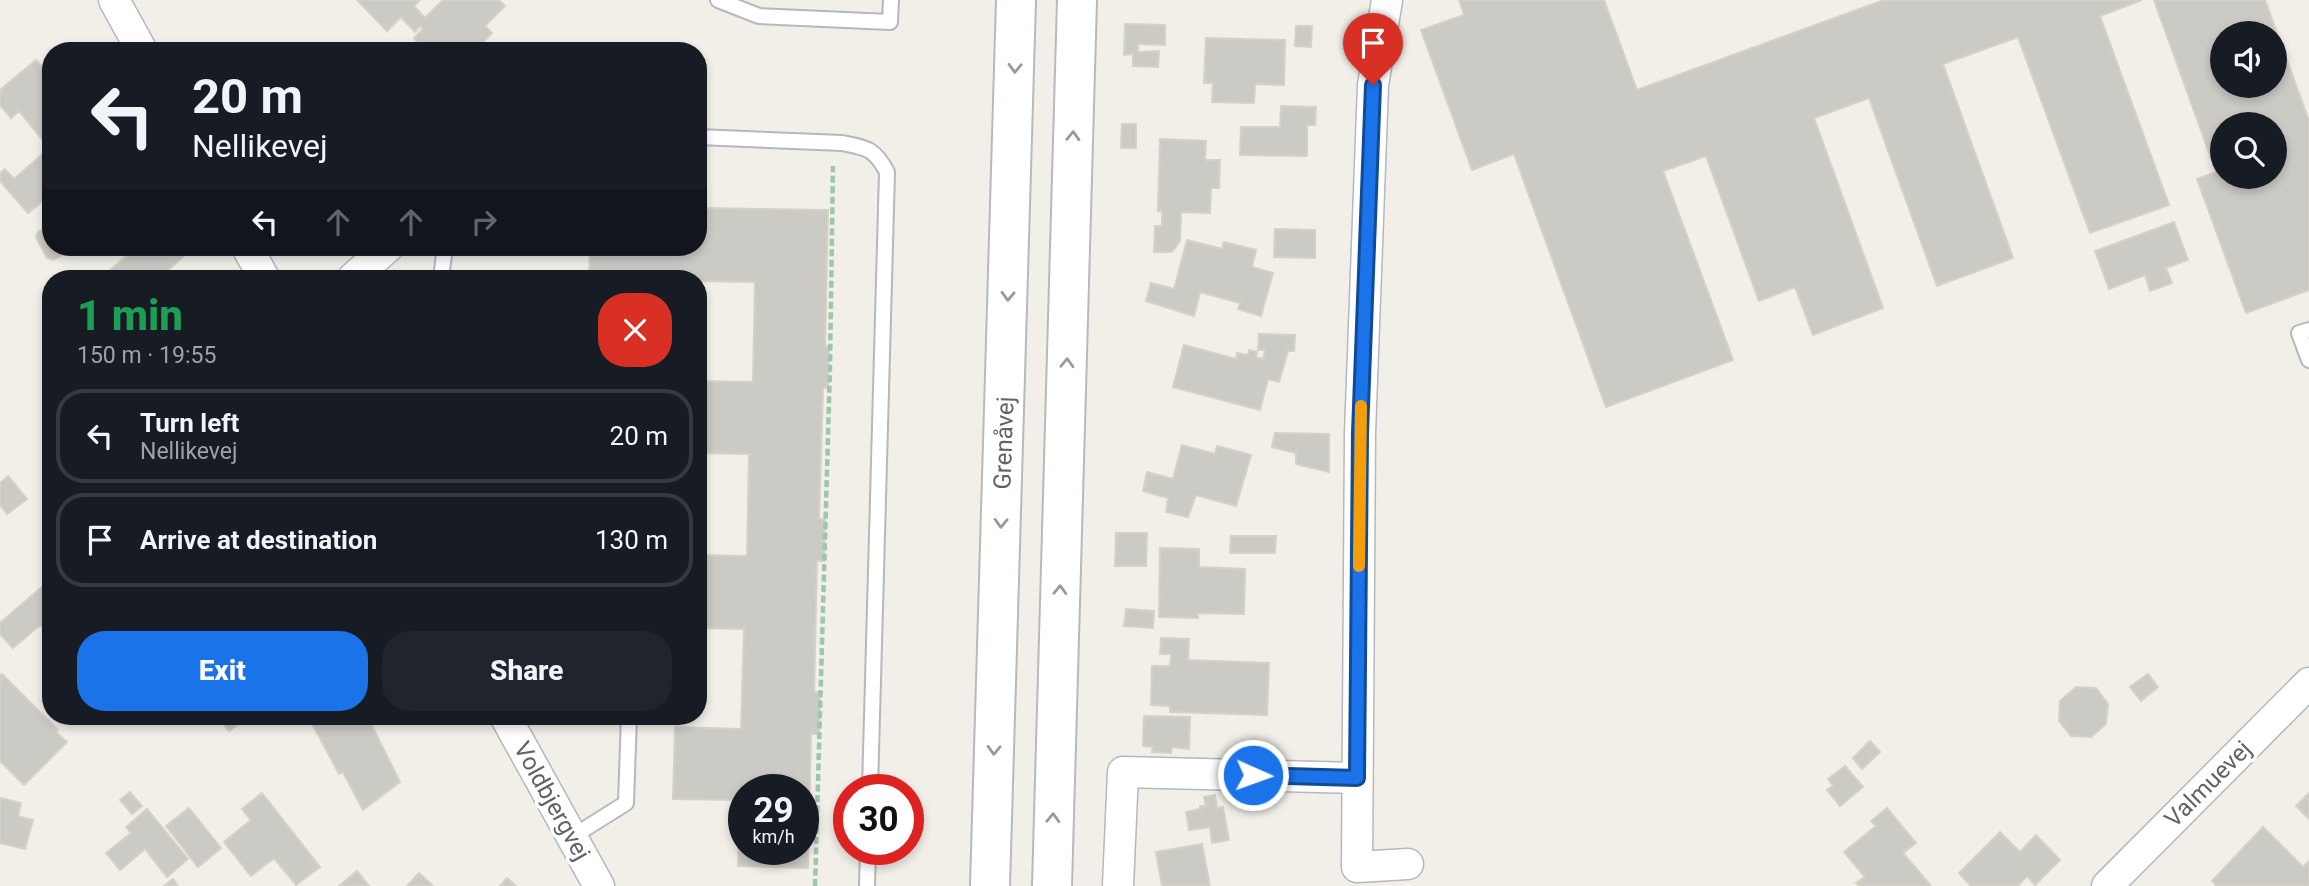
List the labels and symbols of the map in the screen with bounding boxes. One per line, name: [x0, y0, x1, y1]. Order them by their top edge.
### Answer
pin: [1343, 13, 1403, 85]
one-way arrow: [1007, 63, 1023, 74]
one-way arrow: [1066, 130, 1081, 141]
one-way arrow: [1000, 291, 1016, 301]
one-way arrow: [1059, 357, 1074, 368]
street label: Grenåvej: [988, 396, 1020, 490]
one-way arrow: [994, 518, 1009, 529]
one-way arrow: [1052, 585, 1068, 595]
street label: Valmuevej: [2159, 735, 2257, 833]
street label: Voldbjergvej: [508, 737, 596, 865]
position arrow: [1216, 738, 1290, 812]
one-way arrow: [987, 745, 1002, 756]
speed limit sign: 30: [833, 774, 924, 865]
one-way arrow: [1046, 812, 1061, 823]

